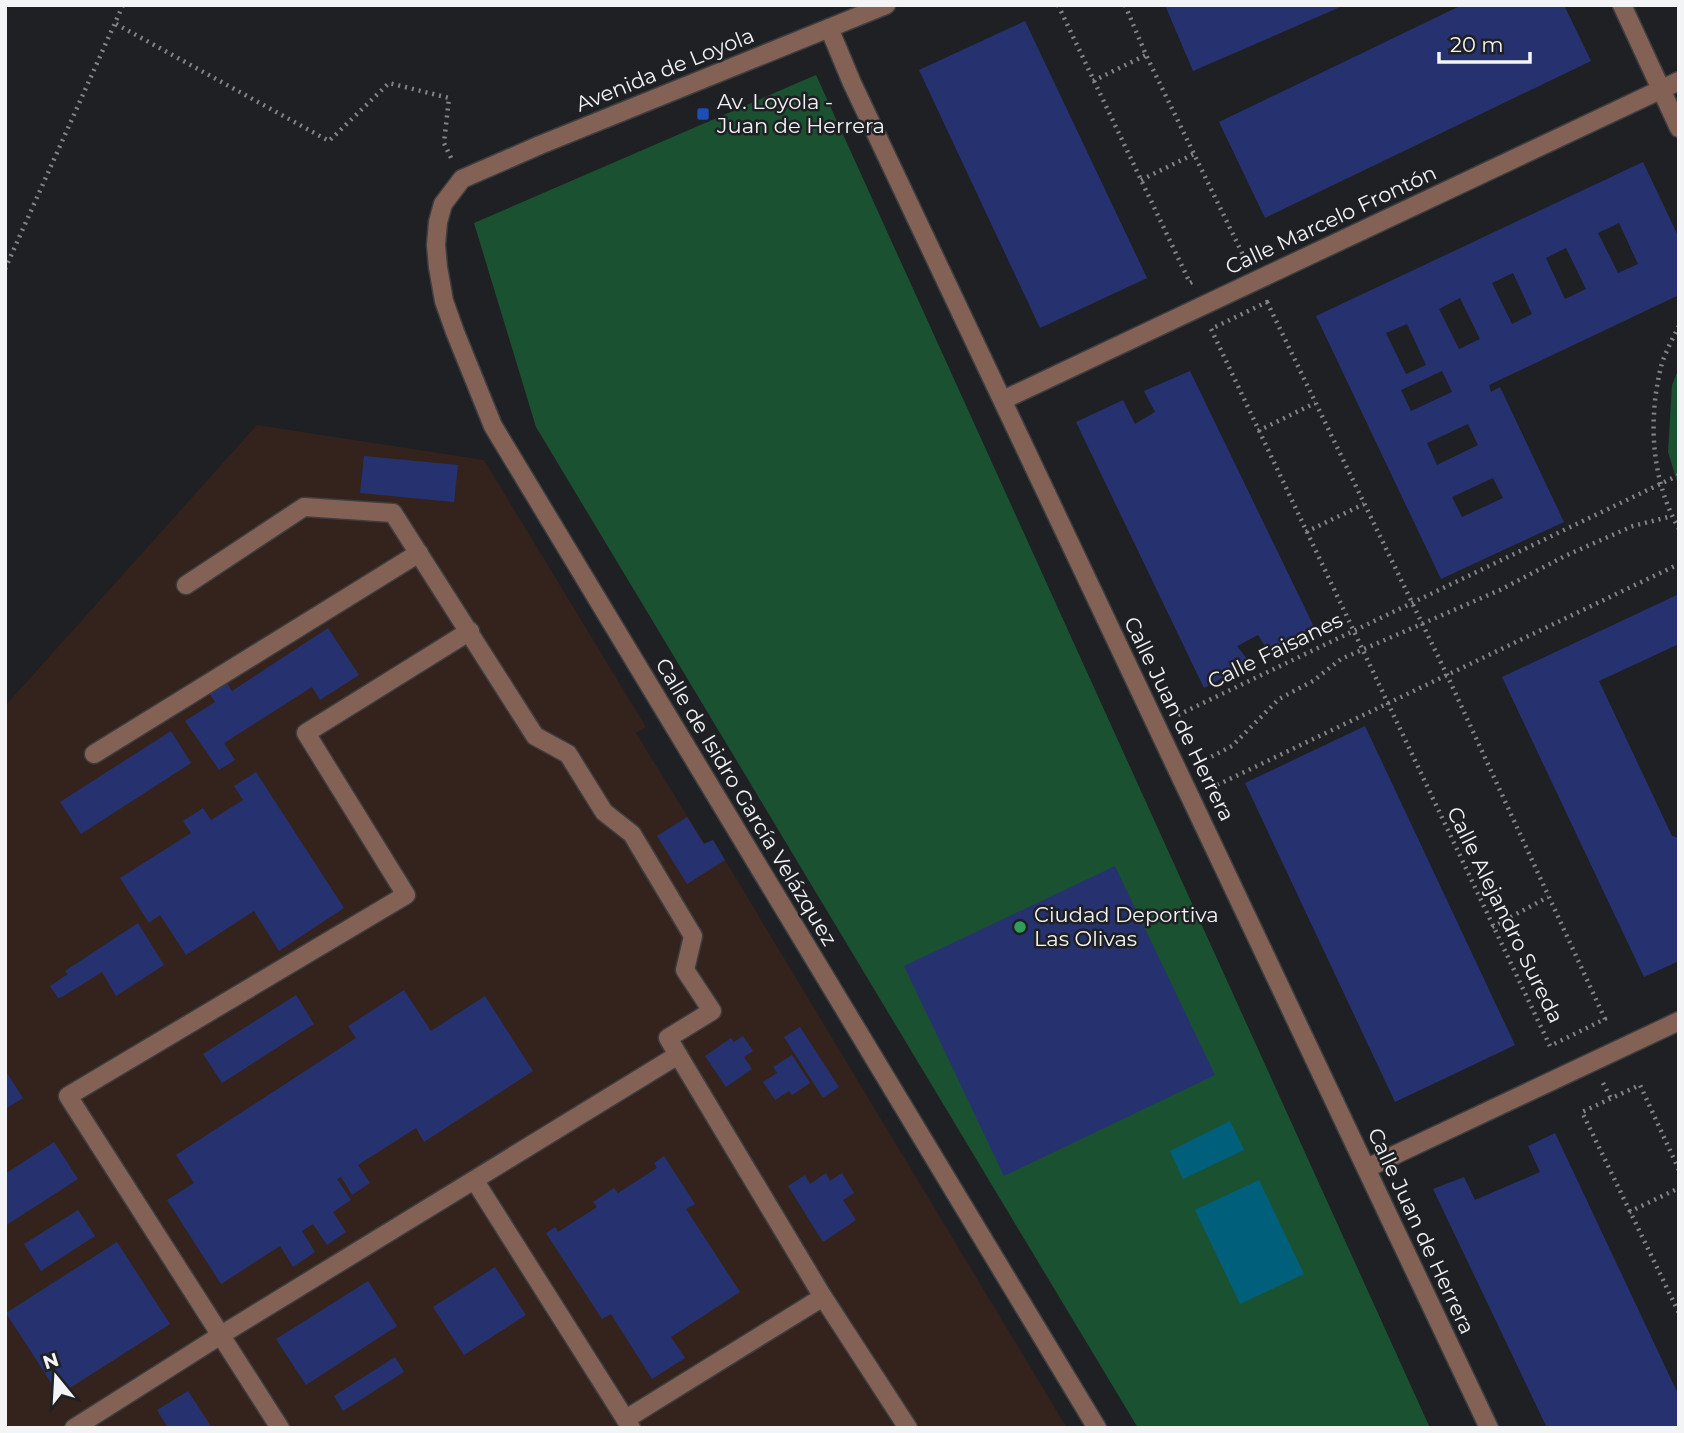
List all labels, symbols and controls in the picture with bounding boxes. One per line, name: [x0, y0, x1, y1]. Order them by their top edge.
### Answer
scale bar: [1439, 21, 1530, 65]
street label: Avenida de Loyola: [572, 22, 758, 117]
text: 20 m: [1450, 32, 1504, 57]
place label: Av. Loyola - Juan de Herrera: [716, 89, 885, 138]
marker: Av. Loyola - Juan de Herrera: [695, 106, 711, 122]
street label: Calle Marcelo Frontón: [1221, 160, 1440, 279]
street label: Calle Faisanes: [1203, 607, 1346, 694]
street label: Calle Juan de Herrera: [1119, 612, 1240, 825]
street label: Calle de Isidro García Velázquez: [651, 654, 842, 950]
street label: Calle Alejandro Sureda: [1442, 802, 1569, 1027]
place label: Ciudad Deportiva Las Olivas: [1034, 902, 1219, 951]
marker: Ciudad Deportiva Las Olivas: [1012, 919, 1028, 935]
street label: Calle Juan de Herrera: [1363, 1124, 1480, 1338]
north arrow: [21, 1342, 91, 1412]
text: N: [40, 1348, 62, 1375]

